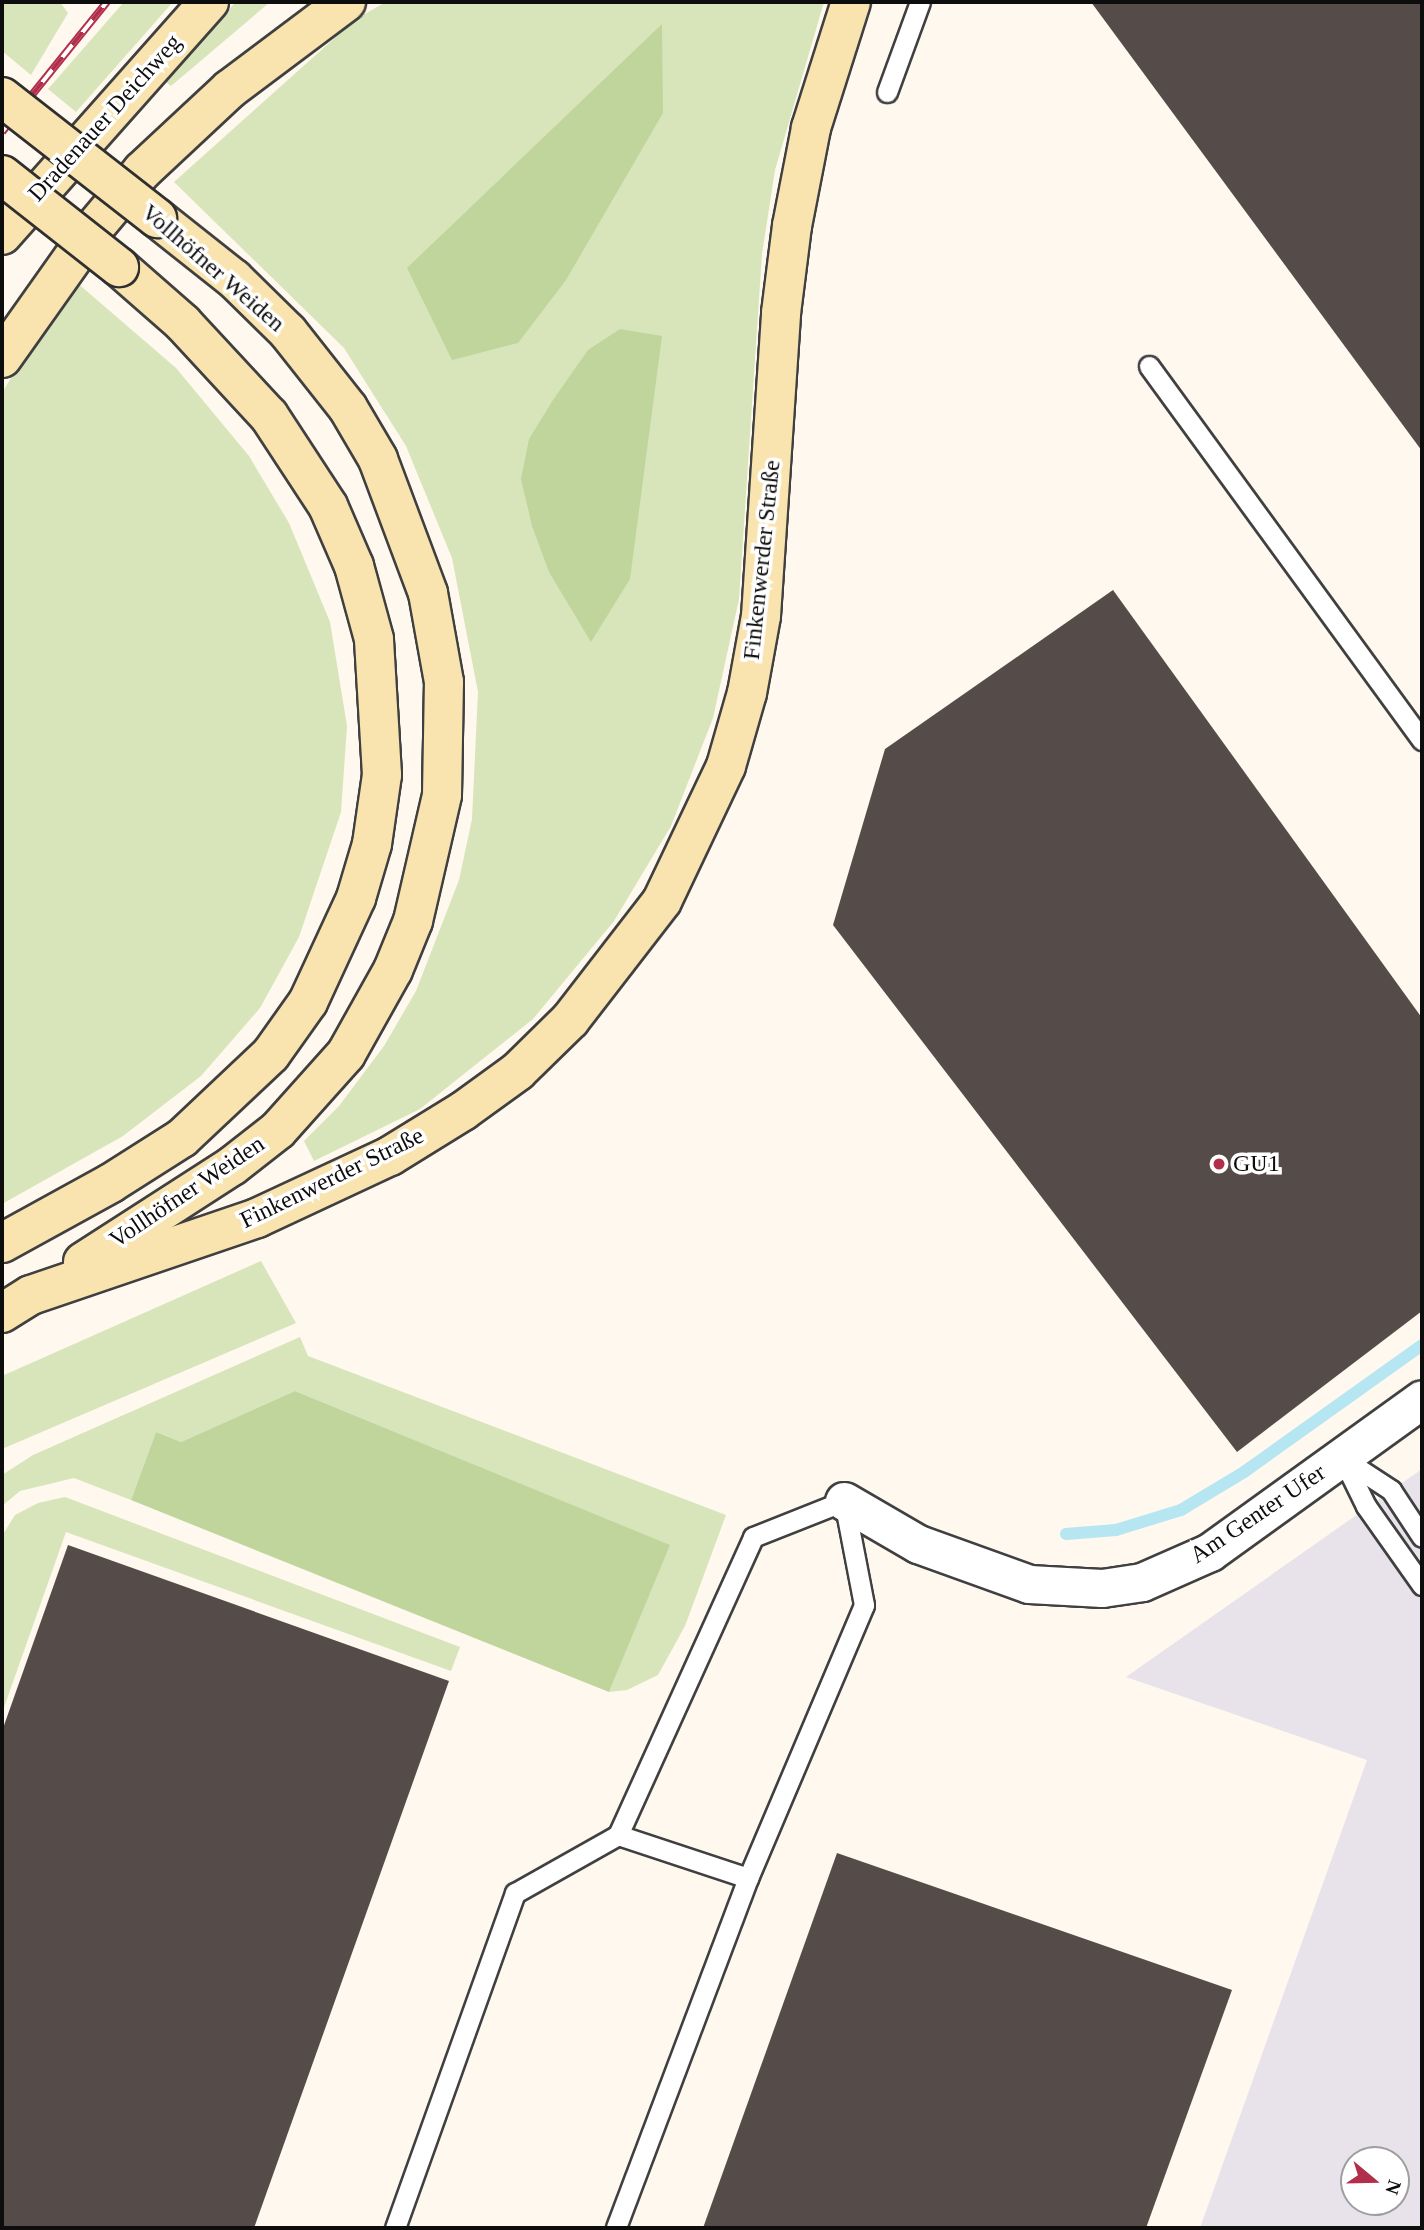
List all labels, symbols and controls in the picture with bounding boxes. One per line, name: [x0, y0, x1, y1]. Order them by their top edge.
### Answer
street label: Dradenauer Deichweg: [22, 28, 188, 208]
street label: Vollhöfner Weiden: [135, 198, 291, 338]
street label: Finkenwerder Straße: [737, 459, 787, 661]
street label: Finkenwerder Straße: [236, 1121, 428, 1235]
street label: Vollhöfner Weiden: [104, 1129, 270, 1255]
place label: GU1: [1233, 1150, 1280, 1178]
marker: GU1: [1211, 1156, 1227, 1172]
street label: Am Genter Ufer: [1185, 1458, 1331, 1570]
north arrow: [1340, 2146, 1410, 2216]
text: N: [1381, 2177, 1406, 2197]

